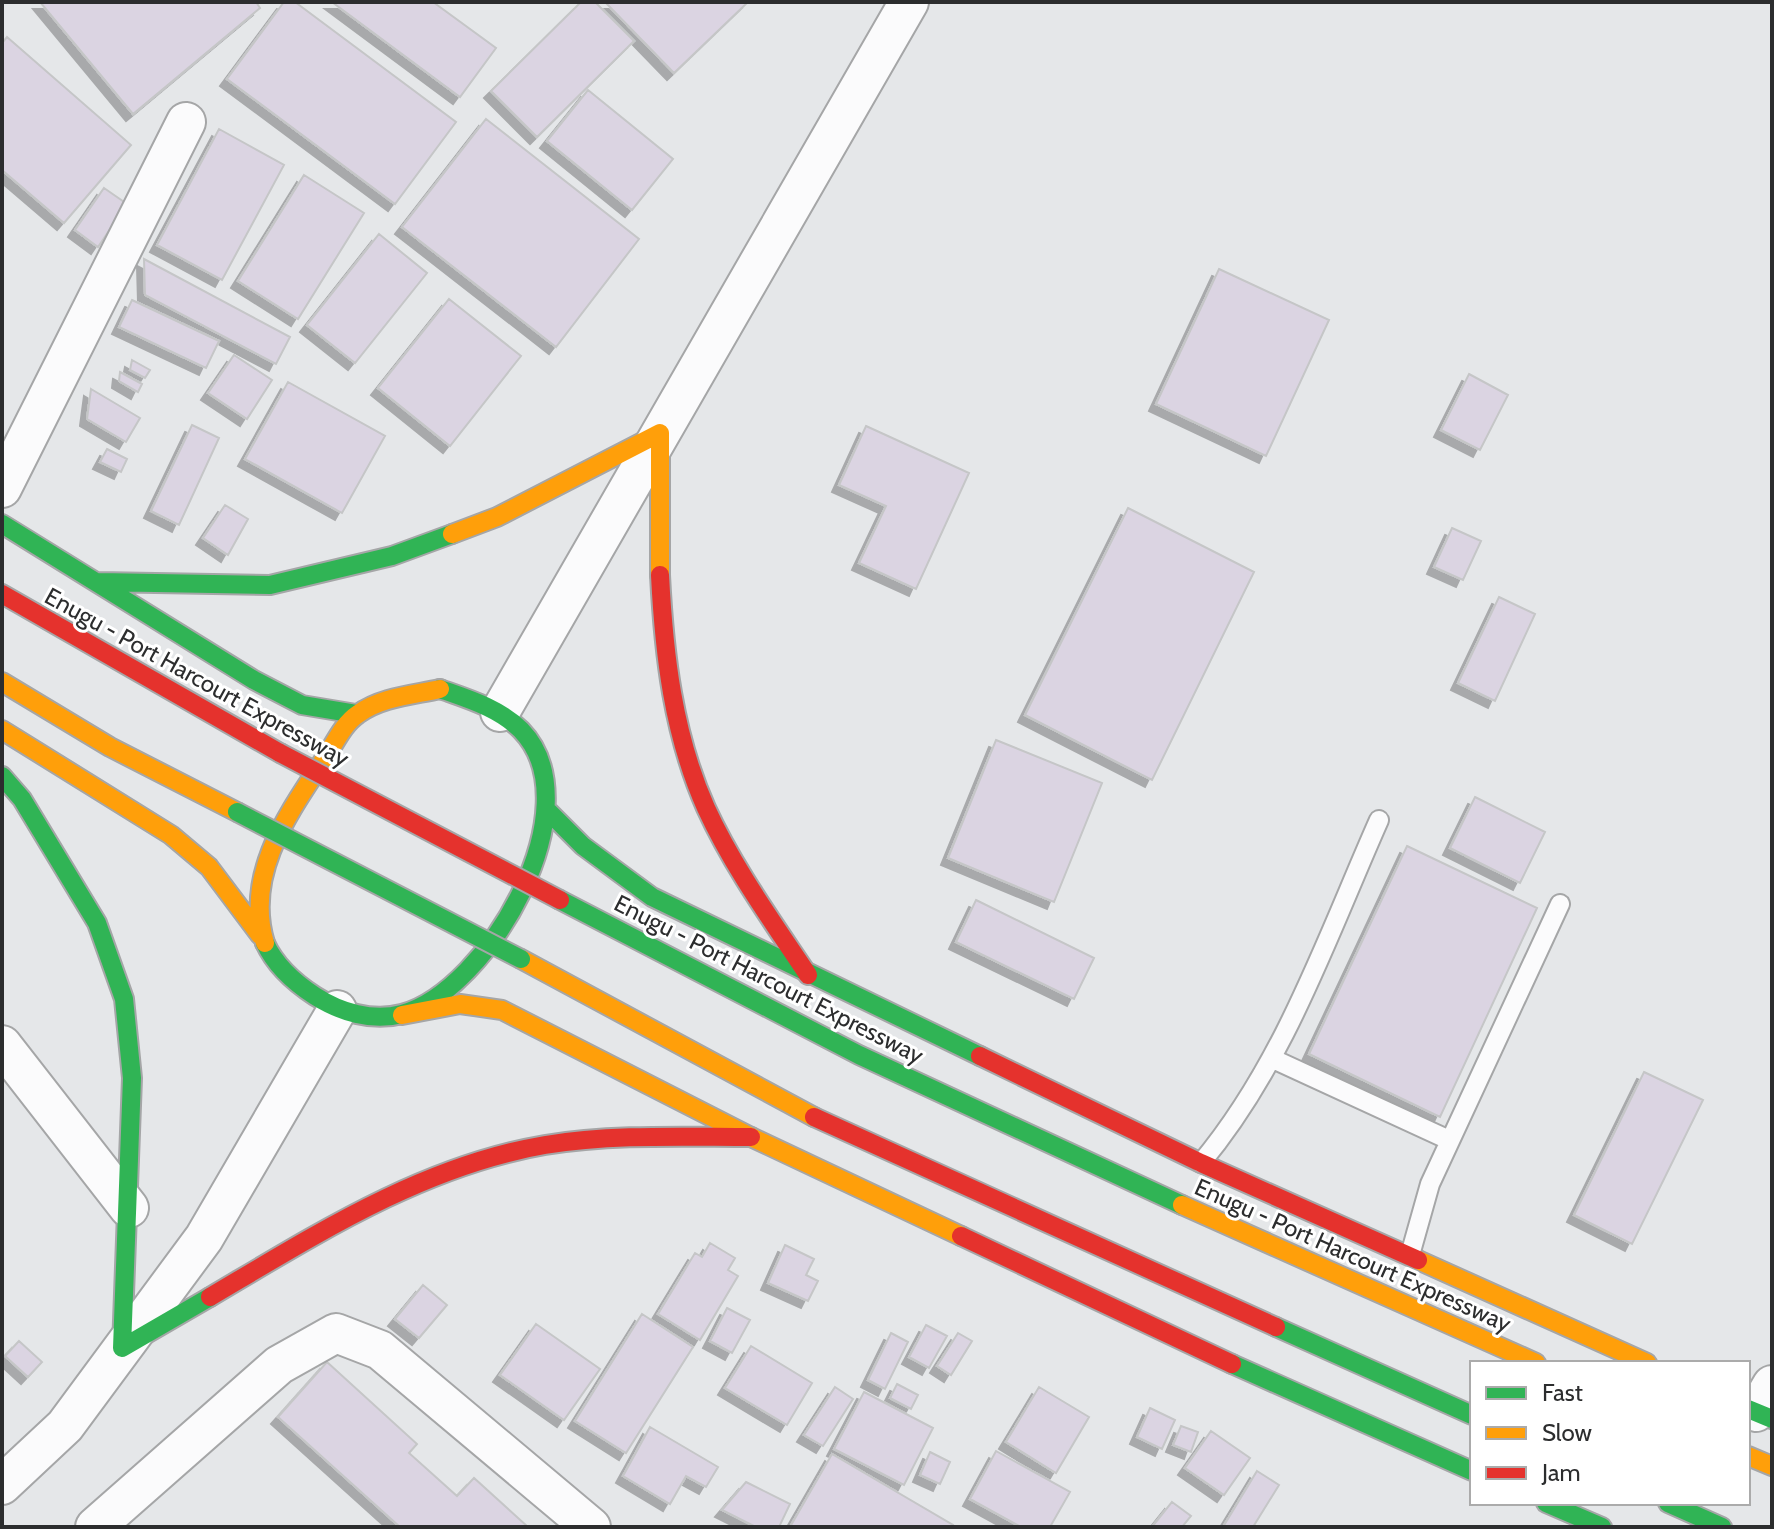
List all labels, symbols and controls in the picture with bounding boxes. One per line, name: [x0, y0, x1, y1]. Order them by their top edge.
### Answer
street label: Enugu - Port Harcourt Expressway: [40, 581, 354, 773]
street label: Enugu - Port Harcourt Expressway: [609, 888, 929, 1070]
street label: Enugu - Port Harcourt Expressway: [1190, 1172, 1516, 1338]
legend: [1470, 1361, 1750, 1505]
text: Fast: [1542, 1378, 1583, 1407]
text: Slow: [1542, 1418, 1592, 1447]
text: Jam: [1541, 1458, 1580, 1487]

